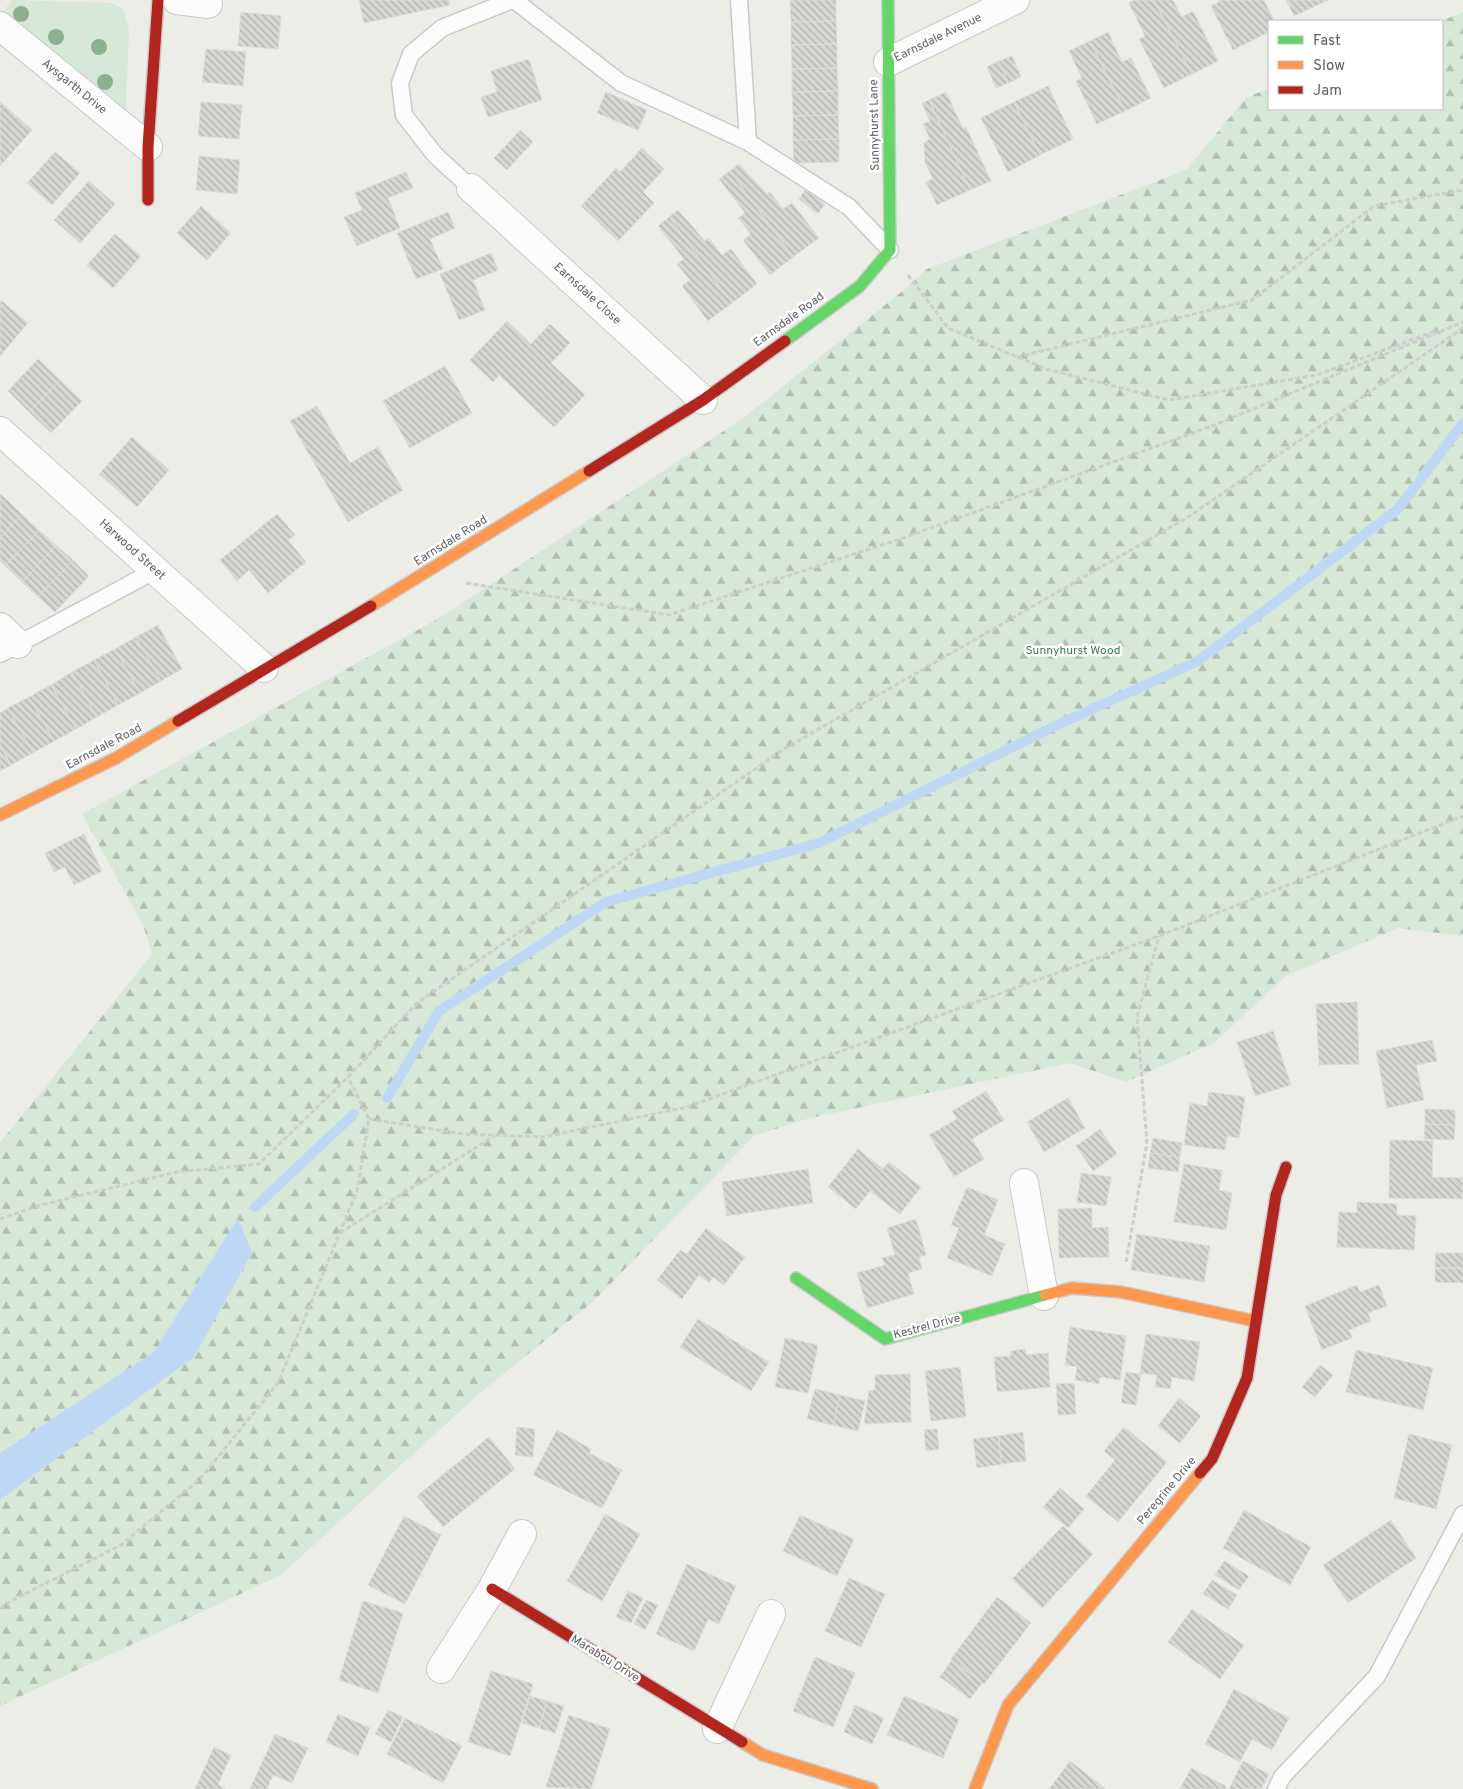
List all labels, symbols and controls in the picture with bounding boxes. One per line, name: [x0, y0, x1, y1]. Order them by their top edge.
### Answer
street label: Earnsdale Avenue: [892, 10, 984, 66]
legend: [1268, 20, 1443, 110]
text: Fast: [1313, 32, 1341, 51]
street label: Aysgarth Drive: [38, 56, 110, 118]
text: Slow: [1313, 57, 1345, 76]
street label: Sunnyhurst Lane: [866, 79, 884, 171]
text: Jam: [1313, 82, 1342, 101]
street label: Earnsdale Close: [550, 259, 624, 329]
street label: Earnsdale Road: [750, 289, 828, 351]
street label: Earnsdale Road: [411, 512, 491, 570]
street label: Harwood Street: [95, 516, 169, 584]
park label: Sunnyhurst Wood: [1025, 643, 1121, 659]
street label: Earnsdale Road: [63, 720, 145, 774]
street label: Kestrel Drive: [892, 1310, 962, 1344]
street label: Peregrine Drive: [1134, 1454, 1200, 1528]
street label: Marabou Drive: [568, 1632, 642, 1686]

